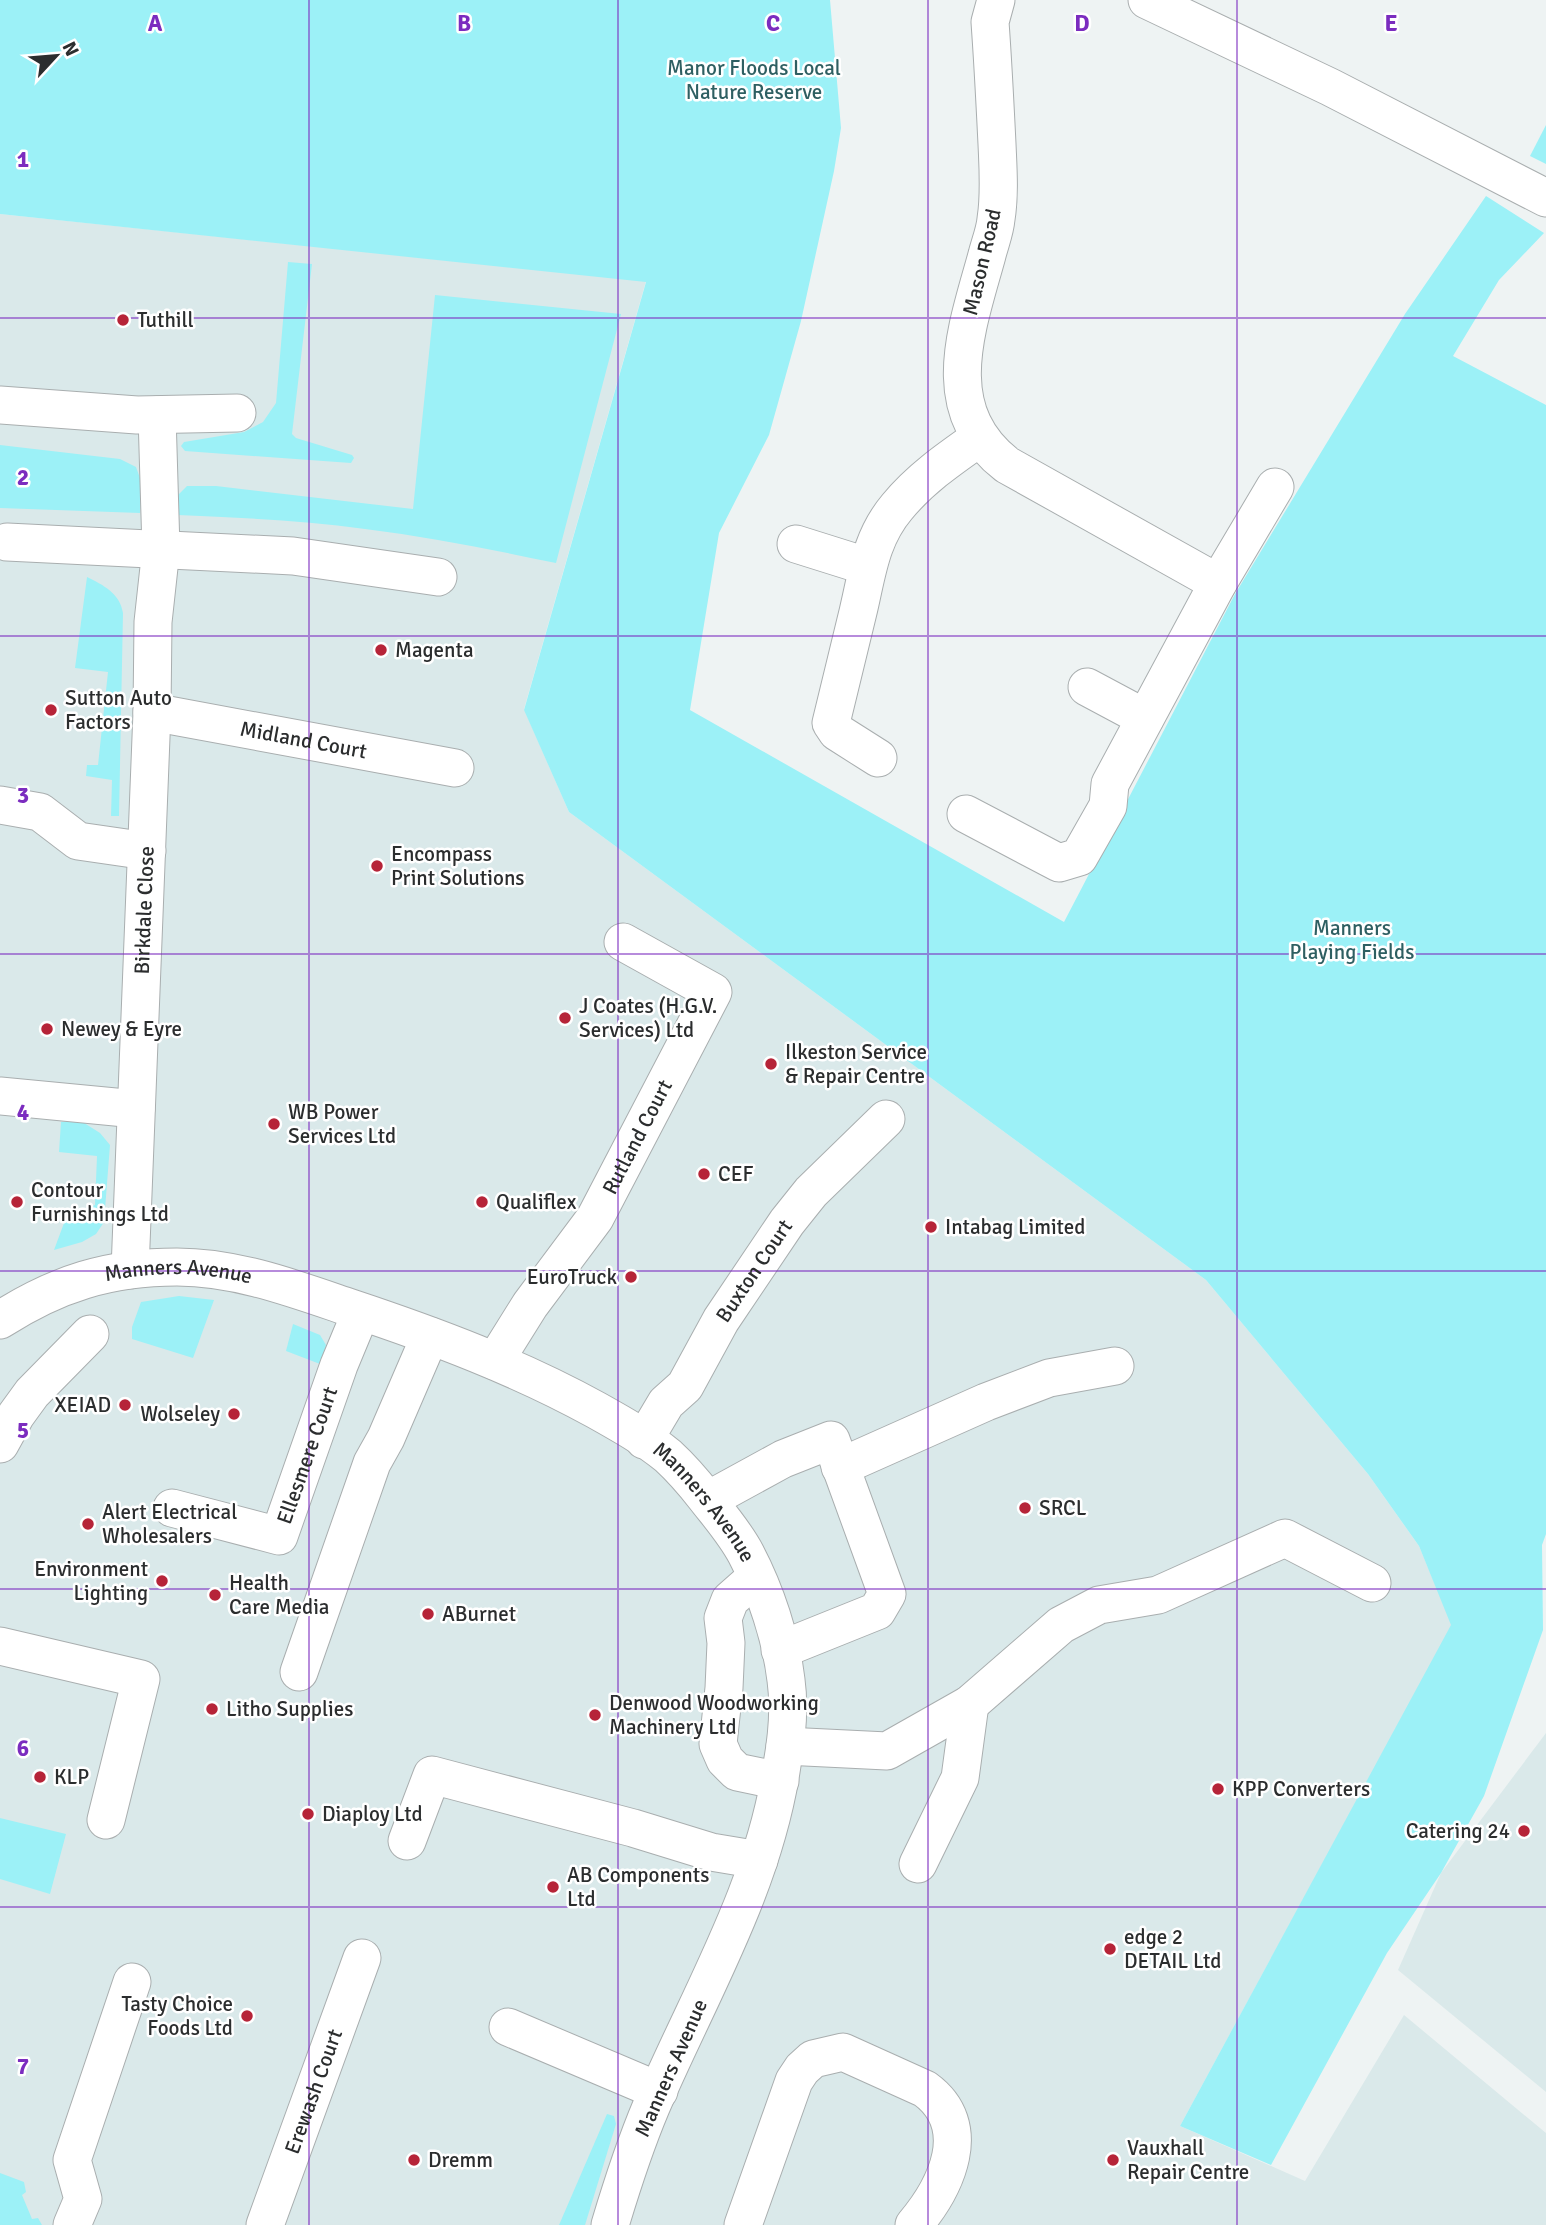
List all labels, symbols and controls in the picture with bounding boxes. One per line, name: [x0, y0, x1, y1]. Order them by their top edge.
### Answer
text: A: [148, 9, 163, 38]
text: B: [457, 9, 471, 38]
text: C: [766, 9, 780, 38]
text: D: [1074, 9, 1090, 38]
text: E: [1384, 9, 1398, 38]
north arrow: [21, 21, 91, 91]
text: N: [57, 38, 84, 60]
park label: Manor Floods Local Nature Reserve: [667, 55, 841, 105]
text: 1: [17, 145, 29, 174]
street label: Mason Road: [957, 206, 1007, 318]
place label: Tuthill: [137, 307, 194, 333]
marker: Tuthill: [115, 312, 131, 328]
text: 2: [17, 463, 29, 492]
place label: Magenta: [395, 637, 474, 663]
marker: Magenta: [373, 642, 389, 658]
place label: Sutton Auto Factors: [65, 685, 172, 735]
marker: Sutton Auto Factors: [43, 702, 59, 718]
street label: Midland Court: [238, 716, 369, 764]
text: 3: [17, 781, 29, 810]
place label: Encompass Print Solutions: [391, 841, 525, 891]
street label: Birkdale Close: [129, 846, 160, 975]
marker: Encompass Print Solutions: [369, 858, 385, 874]
park label: Manners Playing Fields: [1290, 915, 1414, 965]
place label: J Coates (H.G.V. Services) Ltd: [579, 993, 717, 1043]
marker: J Coates (H.G.V. Services) Ltd: [557, 1010, 573, 1026]
place label: Newey & Eyre: [61, 1016, 182, 1042]
marker: Newey & Eyre: [39, 1021, 55, 1037]
place label: Ilkeston Service & Repair Centre: [785, 1039, 927, 1089]
marker: Ilkeston Service & Repair Centre: [763, 1056, 779, 1072]
street label: Rutland Court: [597, 1075, 678, 1199]
text: 4: [17, 1098, 29, 1127]
place label: WB Power Services Ltd: [288, 1099, 396, 1149]
marker: WB Power Services Ltd: [266, 1116, 282, 1132]
place label: CEF: [718, 1161, 754, 1187]
marker: CEF: [696, 1166, 712, 1182]
place label: Contour Furnishings Ltd: [31, 1177, 169, 1227]
place label: Qualiflex: [496, 1189, 577, 1215]
marker: Contour Furnishings Ltd: [9, 1194, 25, 1210]
marker: Qualiflex: [474, 1194, 490, 1210]
street label: Buxton Court: [710, 1214, 798, 1327]
place label: Intabag Limited: [945, 1214, 1085, 1240]
marker: Intabag Limited: [923, 1219, 939, 1235]
street label: Manners Avenue: [102, 1254, 255, 1289]
place label: EuroTruck: [527, 1264, 617, 1290]
marker: EuroTruck: [623, 1269, 639, 1285]
street label: Ellesmere Court: [271, 1383, 343, 1528]
place label: XEIAD: [54, 1392, 111, 1418]
marker: XEIAD: [117, 1397, 133, 1413]
place label: Wolseley: [140, 1401, 220, 1427]
marker: Wolseley: [226, 1406, 242, 1422]
text: 5: [17, 1416, 29, 1445]
street label: Manners Avenue: [648, 1436, 761, 1566]
place label: SRCL: [1039, 1495, 1087, 1521]
place label: Alert Electrical Wholesalers: [102, 1499, 237, 1549]
marker: SRCL: [1017, 1500, 1033, 1516]
marker: Alert Electrical Wholesalers: [80, 1516, 96, 1532]
place label: Environment Lighting: [34, 1556, 148, 1606]
place label: Health Care Media: [229, 1570, 330, 1620]
marker: Environment Lighting: [154, 1573, 170, 1589]
marker: Health Care Media: [207, 1587, 223, 1603]
place label: ABurnet: [442, 1601, 516, 1627]
marker: ABurnet: [420, 1606, 436, 1622]
place label: Denwood Woodworking Machinery Ltd: [609, 1690, 819, 1740]
place label: Litho Supplies: [226, 1696, 353, 1722]
marker: Litho Supplies: [204, 1701, 220, 1717]
marker: Denwood Woodworking Machinery Ltd: [587, 1707, 603, 1723]
text: 6: [17, 1734, 29, 1763]
place label: KLP: [54, 1764, 89, 1790]
marker: KLP: [32, 1769, 48, 1785]
place label: KPP Converters: [1232, 1776, 1370, 1802]
marker: KPP Converters: [1210, 1781, 1226, 1797]
place label: Diaploy Ltd: [322, 1801, 423, 1827]
marker: Diaploy Ltd: [300, 1806, 316, 1822]
place label: Catering 24: [1406, 1818, 1510, 1844]
marker: Catering 24: [1516, 1823, 1532, 1839]
place label: AB Components Ltd: [567, 1862, 709, 1912]
marker: AB Components Ltd: [545, 1879, 561, 1895]
place label: edge 2 DETAIL Ltd: [1124, 1924, 1221, 1974]
marker: edge 2 DETAIL Ltd: [1102, 1941, 1118, 1957]
place label: Tasty Choice Foods Ltd: [121, 1991, 233, 2041]
street label: Manners Avenue: [629, 1995, 713, 2141]
marker: Tasty Choice Foods Ltd: [239, 2008, 255, 2024]
street label: Erewash Court: [279, 2026, 348, 2157]
text: 7: [17, 2052, 29, 2081]
place label: Vauxhall Repair Centre: [1127, 2135, 1249, 2185]
place label: Dremm: [428, 2147, 493, 2173]
marker: Dremm: [406, 2152, 422, 2168]
marker: Vauxhall Repair Centre: [1105, 2152, 1121, 2168]

